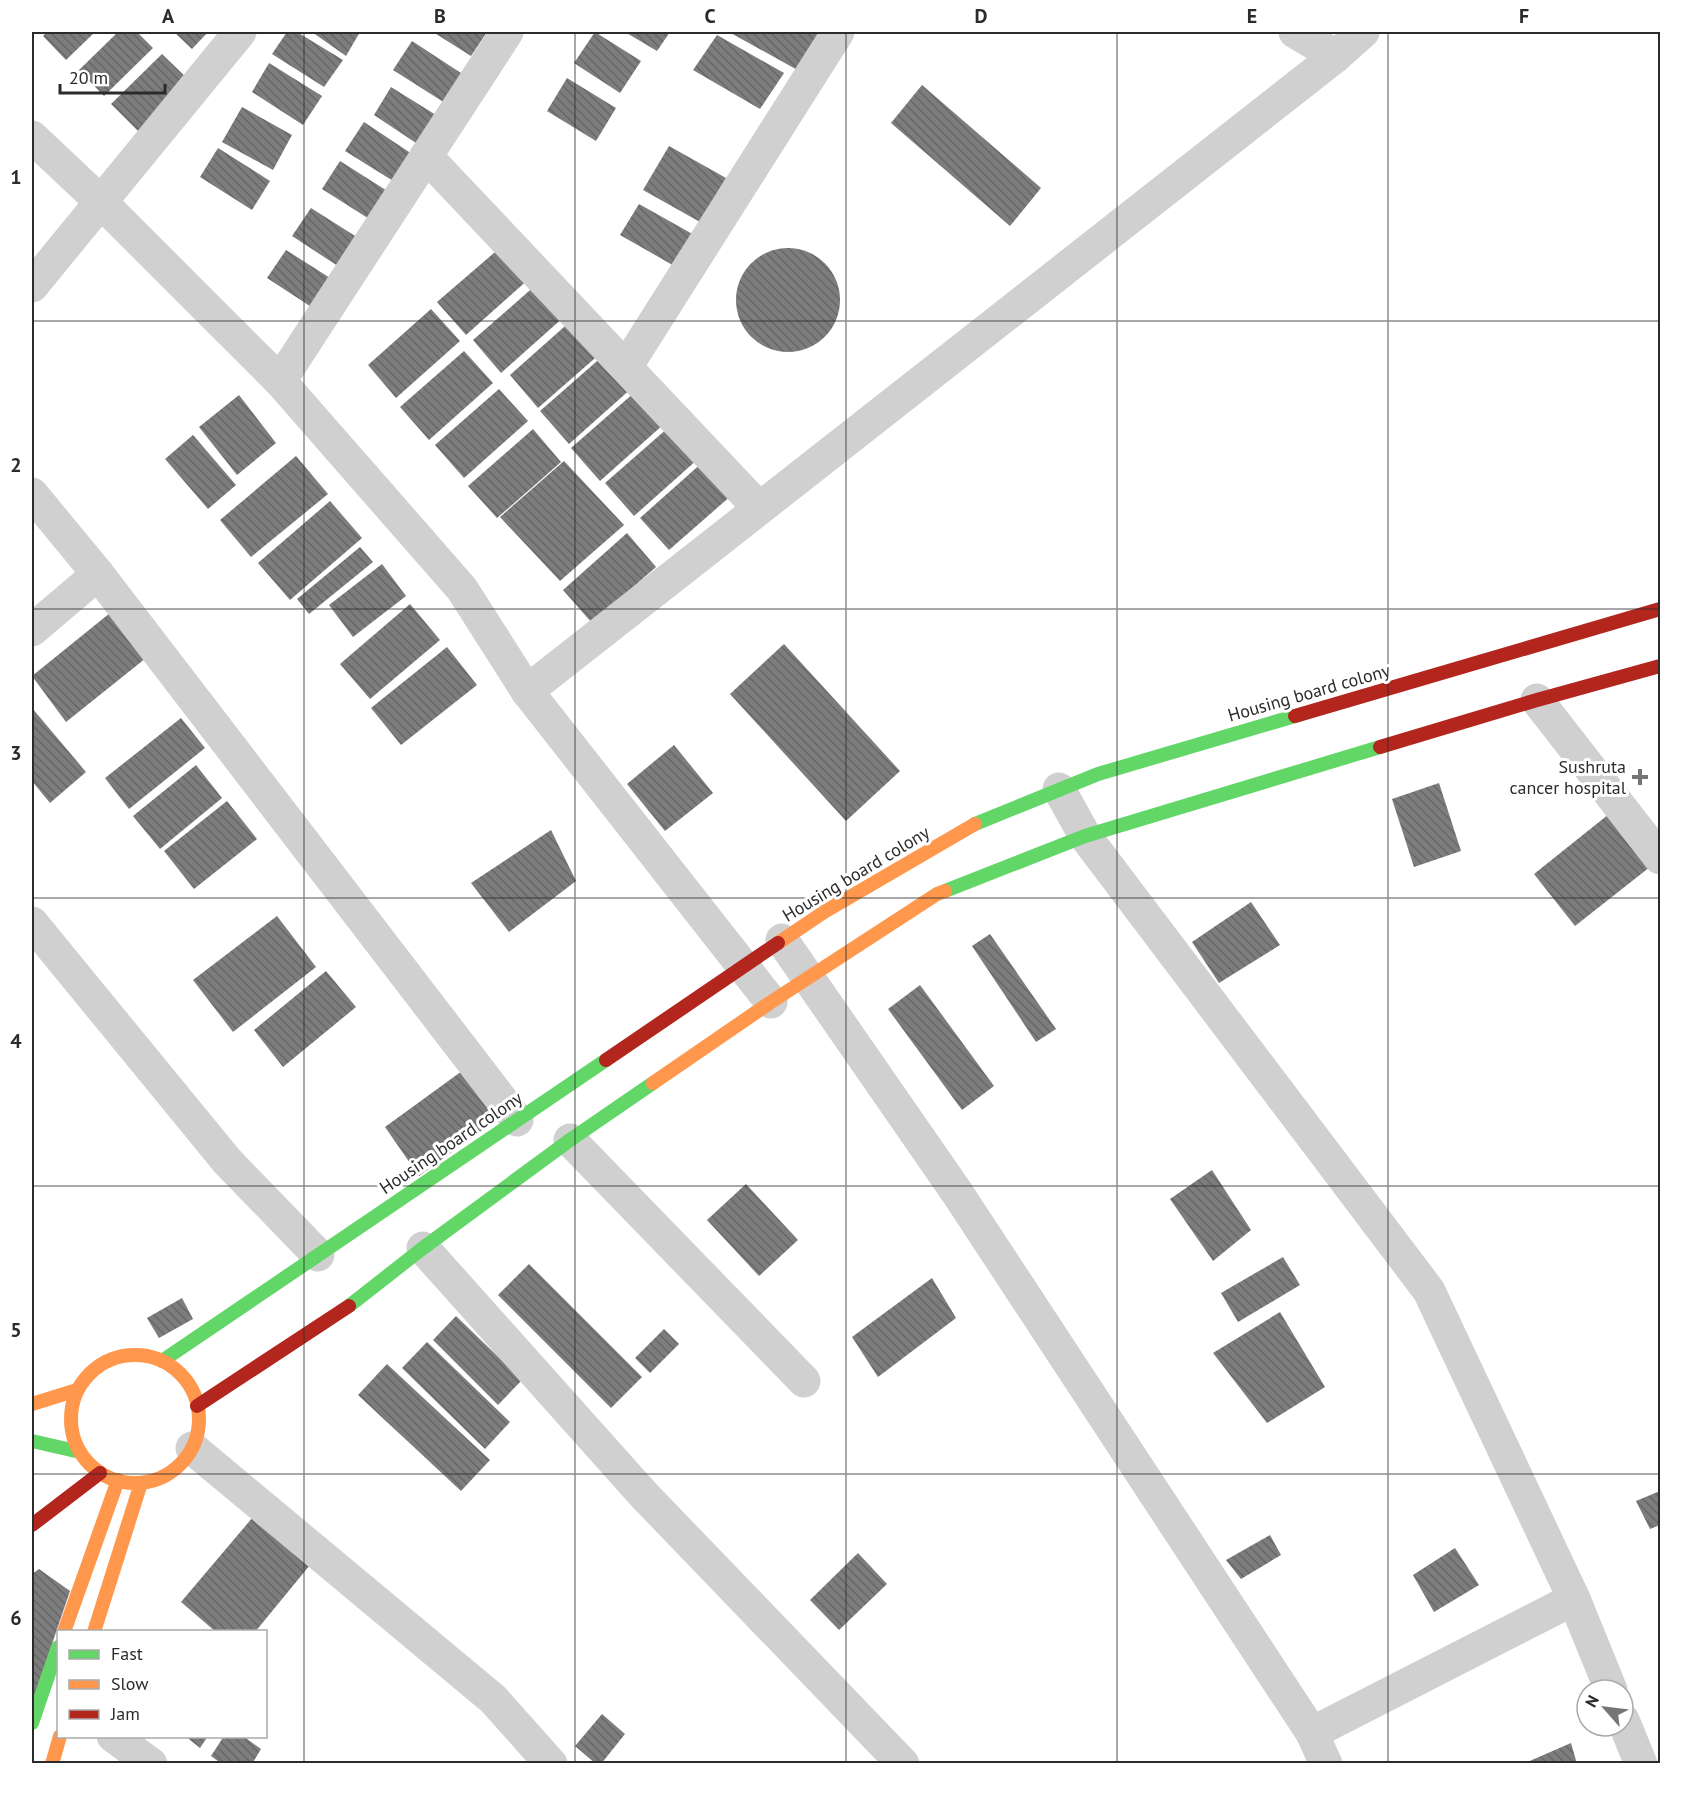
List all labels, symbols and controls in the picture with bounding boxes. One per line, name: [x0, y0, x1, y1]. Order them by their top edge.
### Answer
text: A: [162, 3, 175, 29]
text: B: [434, 3, 446, 29]
text: C: [704, 3, 716, 29]
text: D: [975, 3, 988, 29]
text: E: [1247, 3, 1257, 29]
text: F: [1519, 3, 1529, 29]
scale bar: [60, 57, 165, 95]
text: 20 m: [69, 66, 108, 89]
text: 1: [10, 164, 22, 190]
text: 2: [10, 452, 22, 478]
street label: Housing board colony: [1225, 658, 1393, 727]
text: 3: [10, 740, 22, 766]
place label: Sushruta cancer hospital: [1509, 755, 1627, 799]
marker: Sushruta cancer hospital: [1631, 768, 1649, 786]
street label: Housing board colony: [778, 820, 934, 927]
text: 4: [10, 1028, 22, 1054]
street label: Housing board colony: [375, 1086, 527, 1199]
text: 5: [10, 1317, 22, 1343]
text: 6: [10, 1605, 22, 1631]
legend: [57, 1630, 267, 1738]
text: Fast: [111, 1642, 143, 1665]
text: Slow: [111, 1672, 149, 1695]
north arrow: [1575, 1678, 1635, 1738]
text: N: [1580, 1692, 1603, 1710]
text: Jam: [110, 1702, 140, 1725]

